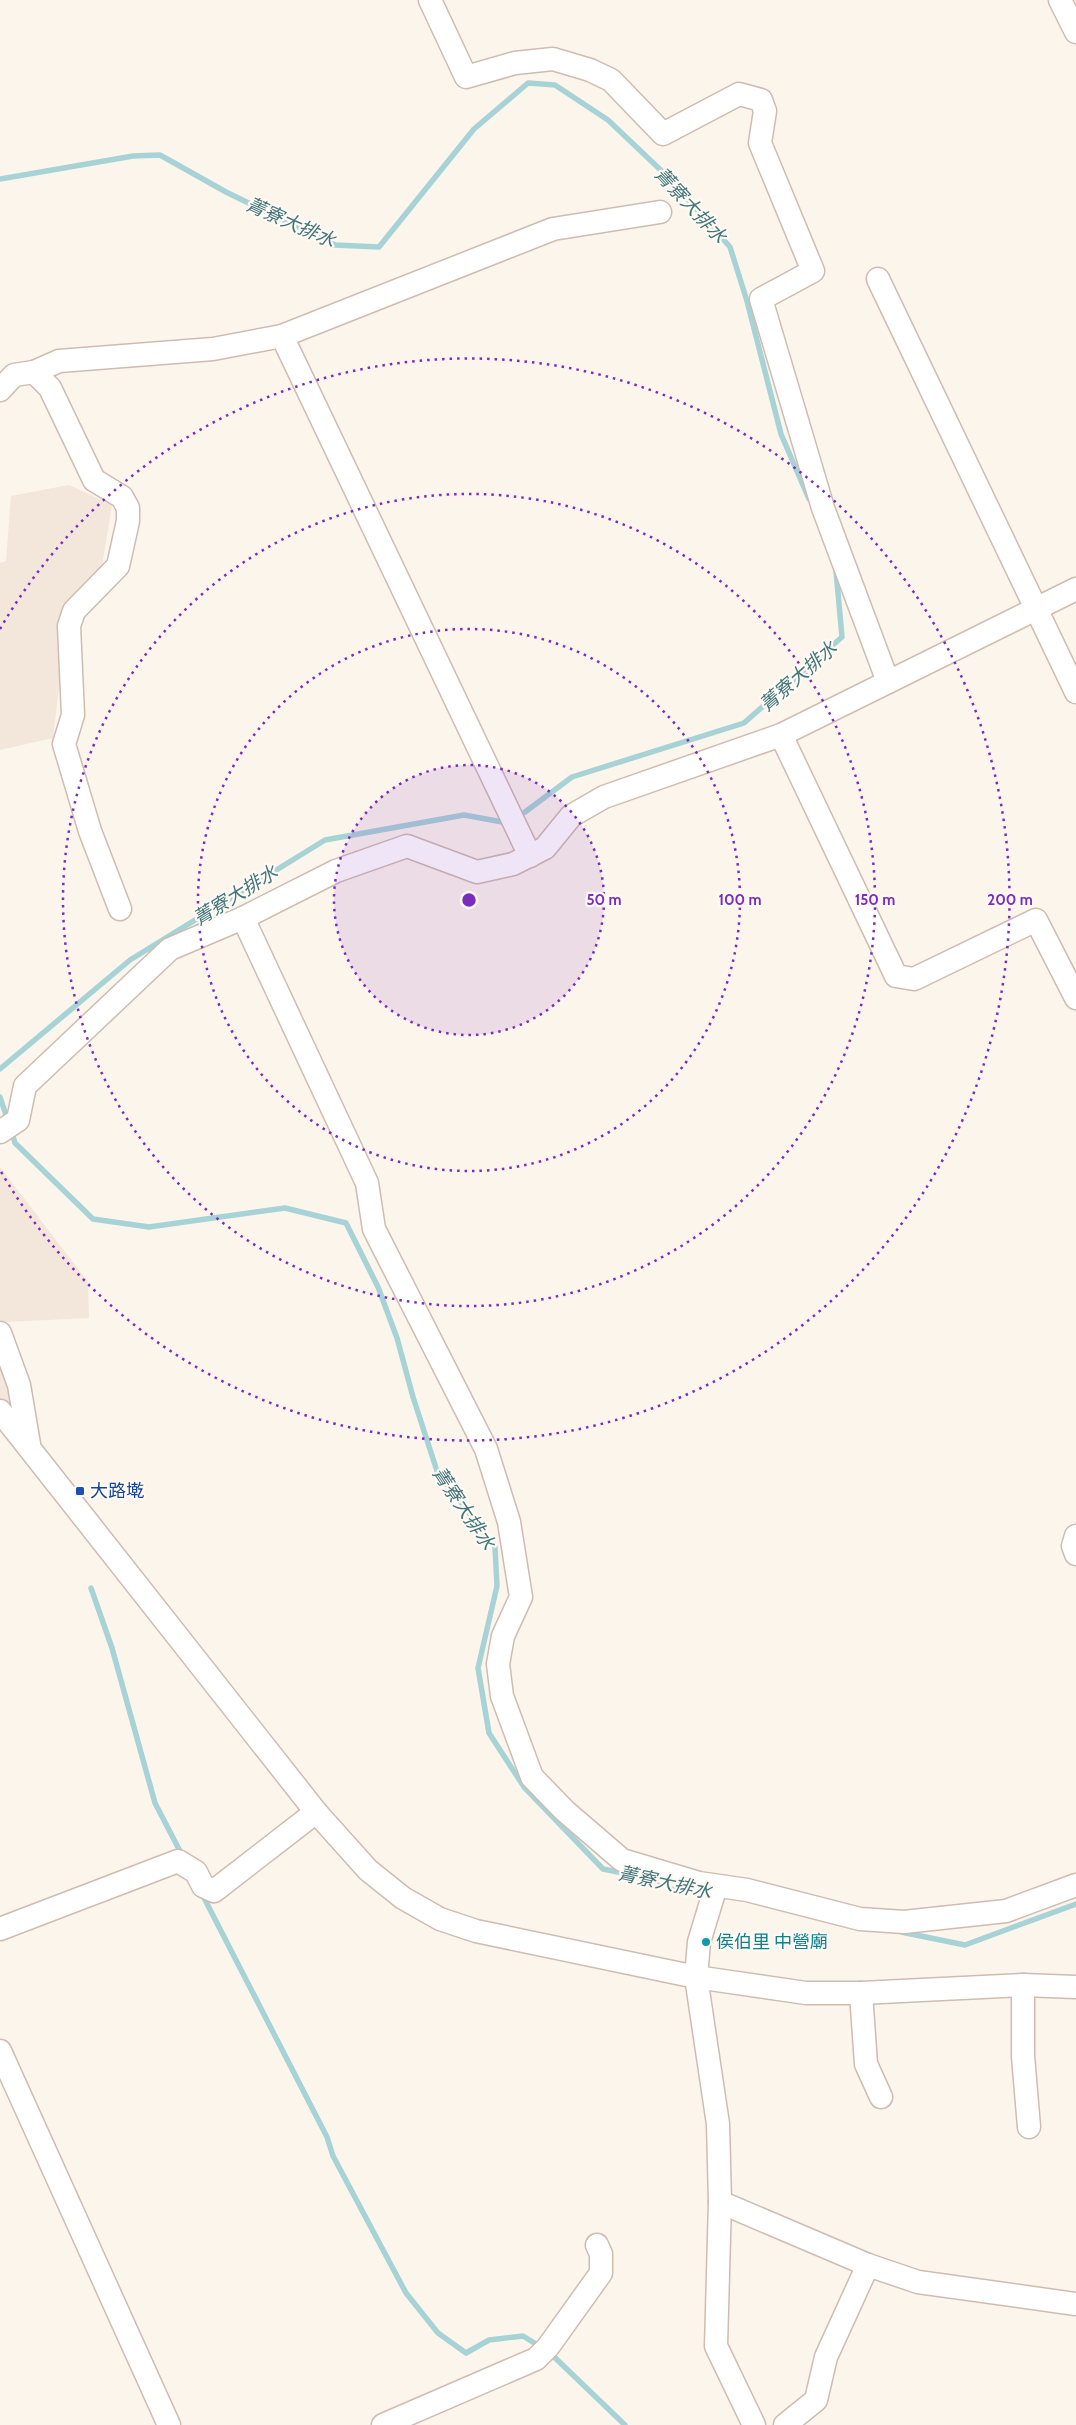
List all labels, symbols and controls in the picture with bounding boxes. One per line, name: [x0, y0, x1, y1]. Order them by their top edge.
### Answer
water label: 菁寮大排水: [650, 163, 732, 249]
water label: 菁寮大排水: [243, 193, 340, 253]
water label: 菁寮大排水: [755, 636, 842, 716]
water label: 菁寮大排水: [189, 860, 282, 930]
centre of rings: [460, 891, 478, 909]
text: 50 m: [586, 891, 622, 909]
text: 100 m: [718, 891, 762, 909]
text: 150 m: [855, 891, 895, 909]
text: 200 m: [987, 891, 1033, 909]
water label: 菁寮大排水: [427, 1462, 500, 1555]
place label: 大路墘: [90, 1480, 144, 1502]
marker: 大路墘: [74, 1485, 86, 1497]
water label: 菁寮大排水: [616, 1861, 715, 1904]
place label: 侯伯里 中營廟: [716, 1931, 828, 1953]
marker: 侯伯里 中營廟: [700, 1936, 712, 1948]

